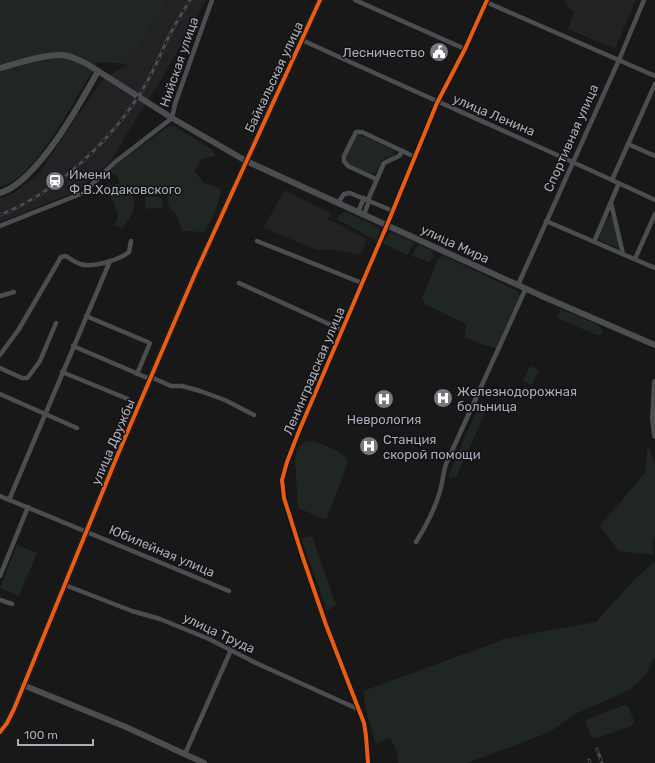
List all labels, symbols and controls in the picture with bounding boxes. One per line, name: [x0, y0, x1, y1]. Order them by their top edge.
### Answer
street label: Нийская улица: [157, 15, 201, 109]
street label: Байкальская улица: [242, 19, 306, 135]
public building icon: Лесничество: [428, 41, 450, 63]
place label: Лесничество: [343, 45, 425, 60]
street label: Спортивная улица: [541, 82, 601, 194]
street label: улица Ленина: [451, 91, 537, 139]
place label: Имени Ф.В.Ходаковского: [69, 167, 182, 197]
station icon: Имени Ф.В.Ходаковского: [44, 170, 66, 192]
street label: улица Мира: [418, 222, 492, 266]
street label: Ленинградская улица: [280, 305, 348, 437]
place label: Железнодорожная больница: [457, 384, 577, 414]
hospital icon: Железнодорожная больница: [432, 387, 454, 409]
hospital icon: Неврология: [373, 388, 395, 410]
street label: улица Дружбы: [88, 397, 138, 487]
place label: Неврология: [347, 412, 421, 427]
place label: Станция скорой помощи: [383, 432, 481, 462]
hospital icon: Станция скорой помощи: [358, 435, 380, 457]
street label: Юбилейная улица: [107, 522, 217, 580]
street label: улица Труда: [181, 610, 257, 656]
scale bar: [18, 721, 93, 747]
text: 100 m: [24, 728, 58, 742]

